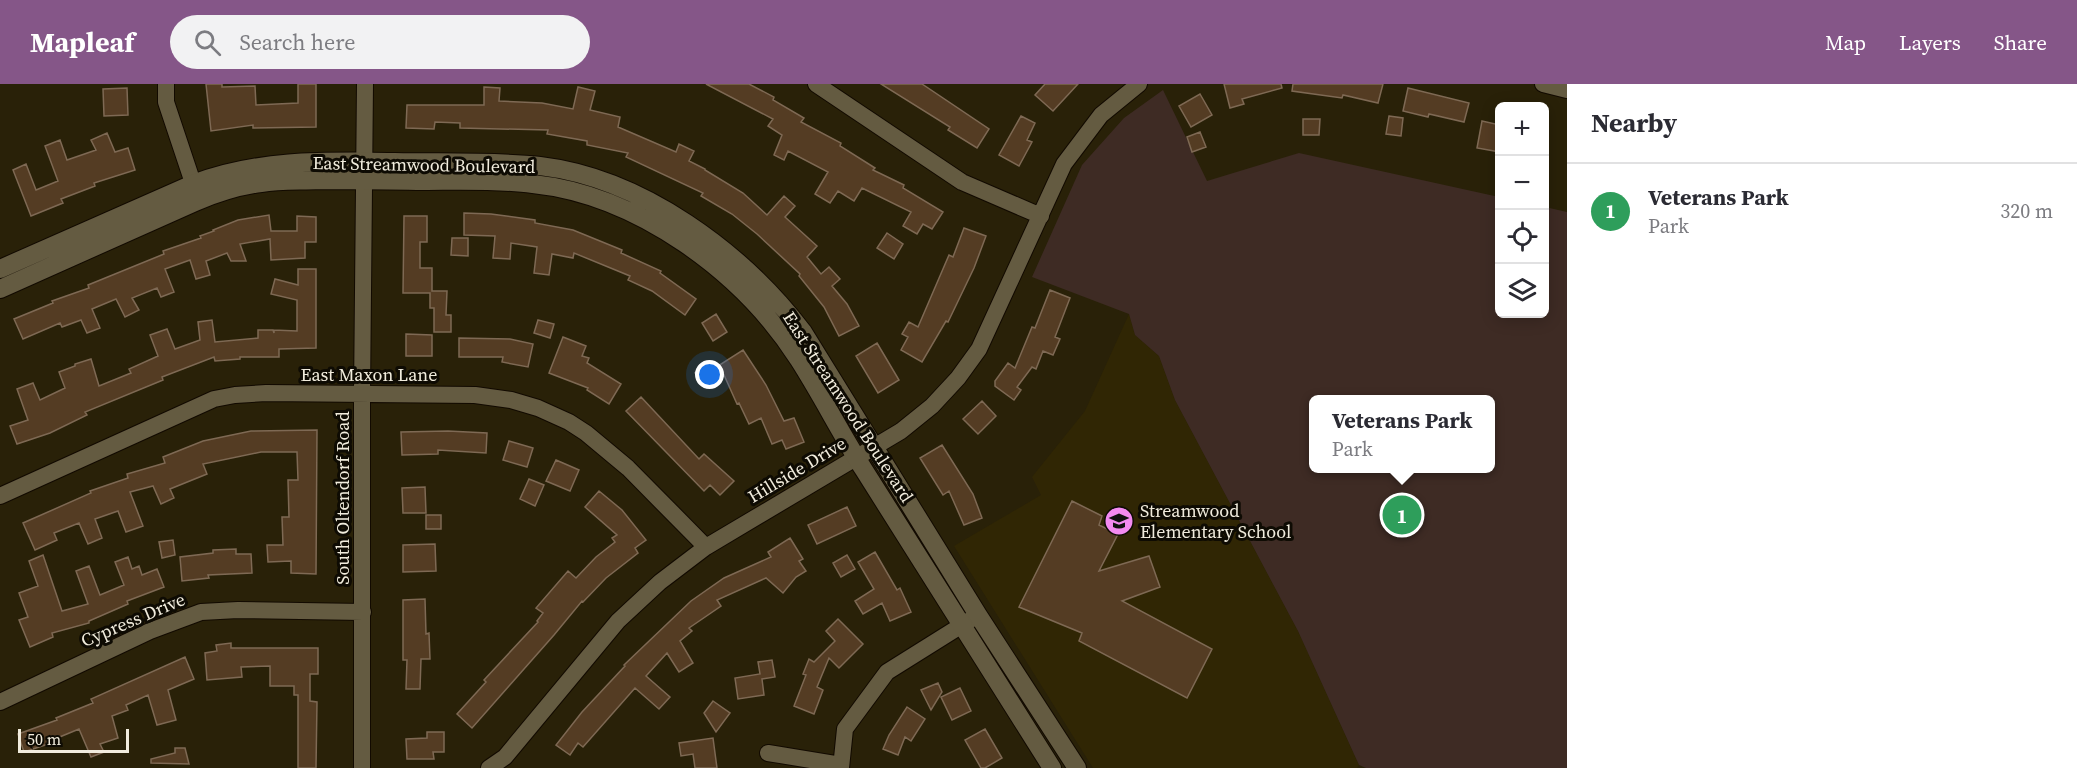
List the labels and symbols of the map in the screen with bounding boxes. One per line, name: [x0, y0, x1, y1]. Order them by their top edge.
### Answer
street label: East Streamwood Boulevard: [312, 150, 536, 179]
street label: East Streamwood Boulevard: [777, 306, 920, 507]
your location: [695, 360, 724, 389]
street label: East Maxon Lane: [301, 362, 437, 387]
street label: South Oltendorf Road: [330, 411, 355, 585]
street label: Hillside Drive: [743, 430, 851, 509]
pin: 1: [1382, 492, 1422, 538]
place label: Streamwood Elementary School: [1140, 498, 1291, 544]
school or university icon: Streamwood Elementary School: [1103, 505, 1135, 537]
street label: Cypress Drive: [77, 586, 189, 653]
scale bar: [18, 726, 129, 754]

